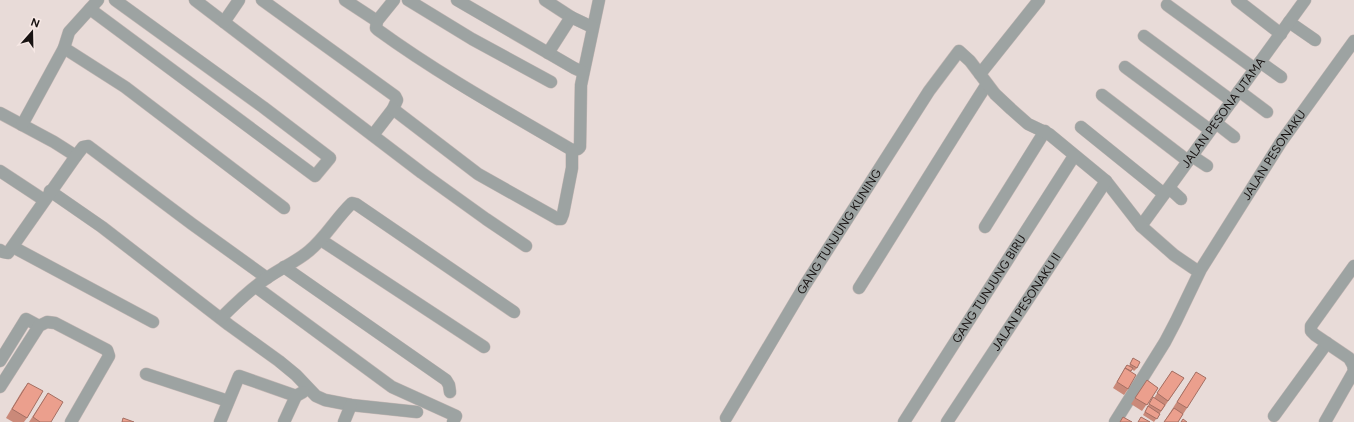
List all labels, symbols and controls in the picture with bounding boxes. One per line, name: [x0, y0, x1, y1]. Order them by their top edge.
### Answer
north arrow: [12, 12, 52, 52]
text: N: [29, 16, 41, 31]
street label: JALAN PESONA UTAMA: [1179, 55, 1268, 170]
street label: JALAN PESONAKU: [1239, 107, 1309, 203]
street label: GANG TUNJUNG KUNING: [794, 166, 884, 297]
street label: GANG TUNJUNG BIRU: [949, 232, 1029, 346]
street label: JALAN PESONAKU II: [989, 250, 1064, 353]

